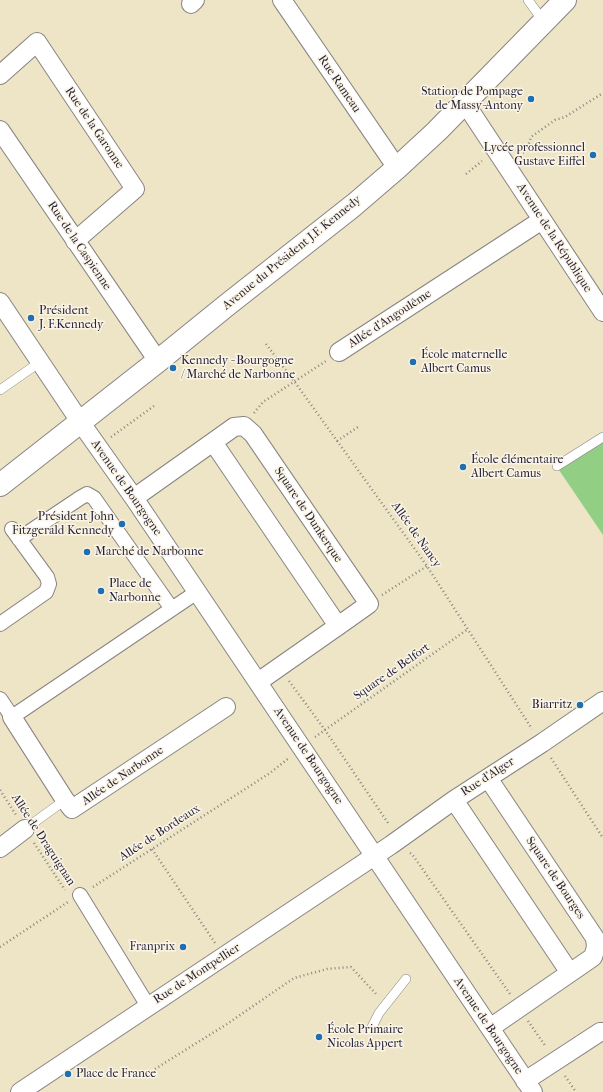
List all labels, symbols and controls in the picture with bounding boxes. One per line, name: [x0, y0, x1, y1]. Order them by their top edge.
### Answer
street label: Rue Rameau: [314, 52, 364, 116]
street label: Rue de la Garonne: [61, 85, 127, 171]
place label: Station de Pompage de Massy-Antony: [421, 85, 523, 113]
marker: Station de Pompage de Massy-Antony: [526, 94, 536, 104]
place label: Lycée professionnel Gustave Eiffel: [484, 141, 585, 169]
marker: Lycée professionnel Gustave Eiffel: [588, 150, 598, 160]
street label: Avenue de la République: [513, 181, 595, 295]
street label: Avenue du Président J.F. Kennedy: [220, 193, 364, 313]
street label: Rue de la Caspienne: [44, 199, 114, 293]
street label: Allée d'Angoulême: [346, 287, 434, 351]
place label: Président J. F.Kennedy: [39, 304, 103, 332]
marker: Président J. F.Kennedy: [26, 313, 36, 323]
place label: École maternelle Albert Camus: [421, 348, 507, 376]
place label: Kennedy - Bourgogne / Marché de Narbonne: [181, 354, 295, 382]
marker: École maternelle Albert Camus: [408, 357, 418, 367]
marker: Kennedy - Bourgogne / Marché de Narbonne: [168, 363, 178, 373]
street label: Avenue de Bourgogne: [87, 437, 165, 539]
place label: École élémentaire Albert Camus: [471, 453, 563, 481]
marker: École élémentaire Albert Camus: [458, 462, 468, 472]
street label: Square de Dunkerque: [271, 464, 345, 566]
street label: Allée de Nancy: [388, 499, 444, 571]
place label: Président John Fitzgerald Kennedy: [12, 510, 114, 538]
marker: Président John Fitzgerald Kennedy: [117, 519, 127, 529]
place label: Marché de Narbonne: [95, 545, 204, 559]
marker: Marché de Narbonne: [82, 547, 92, 557]
place label: Place de Narbonne: [109, 577, 161, 605]
marker: Place de Narbonne: [96, 586, 106, 596]
street label: Square de Belfort: [351, 640, 433, 704]
place label: Biarritz: [532, 698, 572, 712]
marker: Biarritz: [575, 700, 585, 710]
street label: Avenue de Bourgogne: [270, 705, 346, 807]
street label: Allée de Narbonne: [79, 743, 167, 809]
street label: Rue d'Alger: [459, 754, 517, 800]
street label: Allée de Draguignan: [8, 791, 78, 889]
street label: Allée de Bordeaux: [117, 801, 203, 865]
street label: Square de Bourges: [522, 834, 588, 922]
place label: Franprix: [130, 940, 175, 954]
street label: Rue de Montpellier: [151, 941, 243, 1007]
marker: Franprix: [178, 942, 188, 952]
street label: Avenue de Bourgogne: [450, 975, 526, 1077]
place label: École Primaire Nicolas Appert: [327, 1023, 403, 1051]
marker: École Primaire Nicolas Appert: [314, 1032, 324, 1042]
place label: Place de France: [76, 1067, 156, 1081]
marker: Place de France: [63, 1069, 73, 1079]

